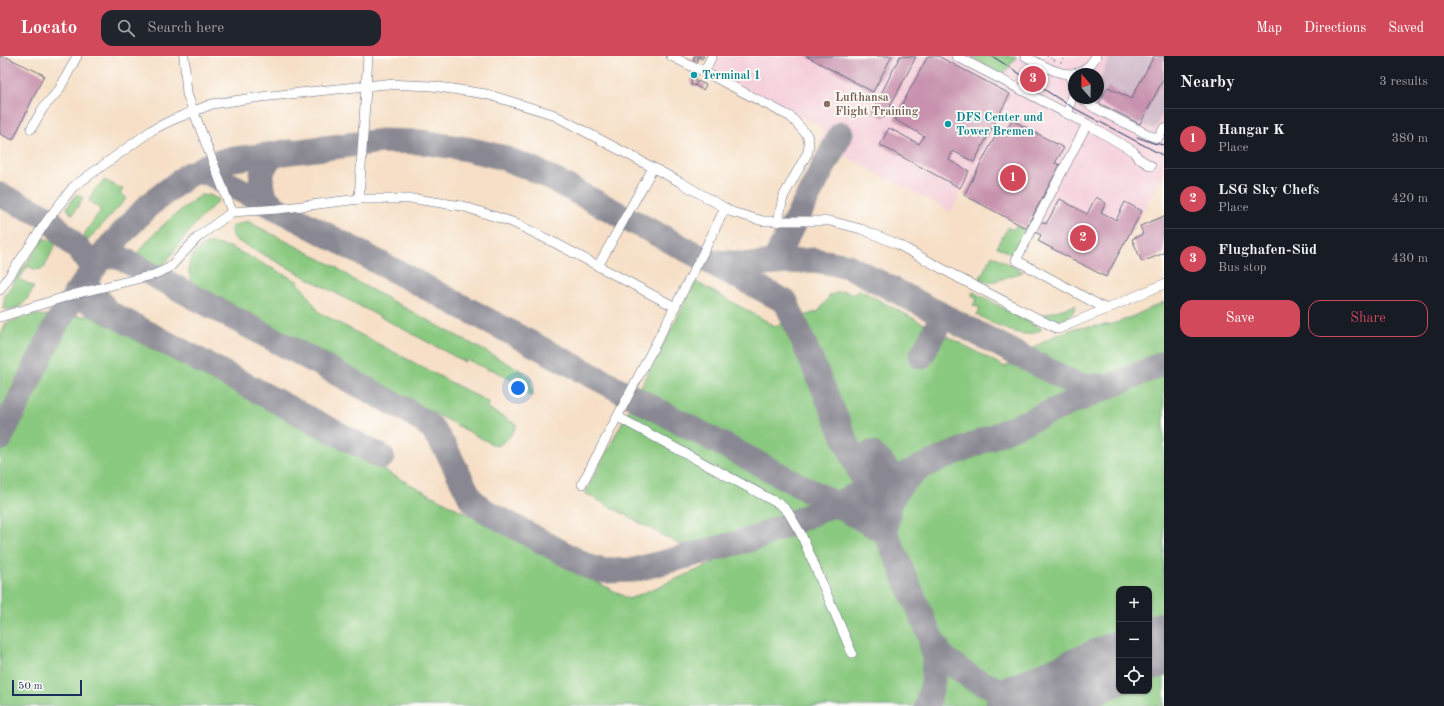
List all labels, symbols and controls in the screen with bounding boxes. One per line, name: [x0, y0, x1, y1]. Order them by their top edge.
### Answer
search box: [101, 10, 381, 46]
icon: search: [115, 17, 137, 39]
text: Locato: [20, 19, 77, 38]
text: Search here: [147, 21, 224, 36]
text: Map: [1256, 21, 1282, 35]
text: Directions: [1304, 21, 1366, 35]
text: Saved: [1388, 21, 1424, 35]
pin: 3: [1020, 64, 1046, 94]
north arrow: [1068, 68, 1104, 104]
marker: Terminal 1: [689, 70, 699, 80]
place label: Terminal 1: [702, 70, 761, 82]
text: Nearby: [1180, 74, 1235, 91]
text: 3 results: [1379, 75, 1428, 88]
place label: Lufthansa Flight Training: [835, 92, 919, 118]
marker: Lufthansa Flight Training: [822, 99, 832, 109]
place label: DFS Center und Tower Bremen: [956, 112, 1043, 138]
marker: DFS Center und Tower Bremen: [943, 119, 953, 129]
text: Hangar K: [1218, 123, 1285, 138]
text: 1: [1189, 132, 1197, 145]
text: 380 m: [1391, 132, 1428, 145]
text: Place: [1218, 141, 1248, 154]
pin: 1: [1000, 163, 1026, 193]
text: LSG Sky Chefs: [1218, 183, 1319, 198]
text: 2: [1189, 192, 1197, 205]
text: 420 m: [1391, 192, 1428, 205]
text: Place: [1218, 201, 1248, 214]
pin: 2: [1070, 223, 1096, 253]
text: Flughafen-Süd: [1218, 243, 1317, 258]
text: 3: [1189, 252, 1197, 265]
text: 430 m: [1391, 252, 1428, 265]
text: Bus stop: [1218, 261, 1267, 274]
button: Save: [1180, 300, 1300, 337]
button: Share: [1308, 300, 1428, 337]
your location: [508, 378, 528, 398]
map controls: [1116, 586, 1152, 694]
button: +: [1116, 586, 1152, 622]
button: −: [1116, 622, 1152, 658]
button: locate: [1116, 658, 1152, 694]
scale bar: [12, 678, 82, 697]
text: 50 m: [18, 681, 43, 692]

